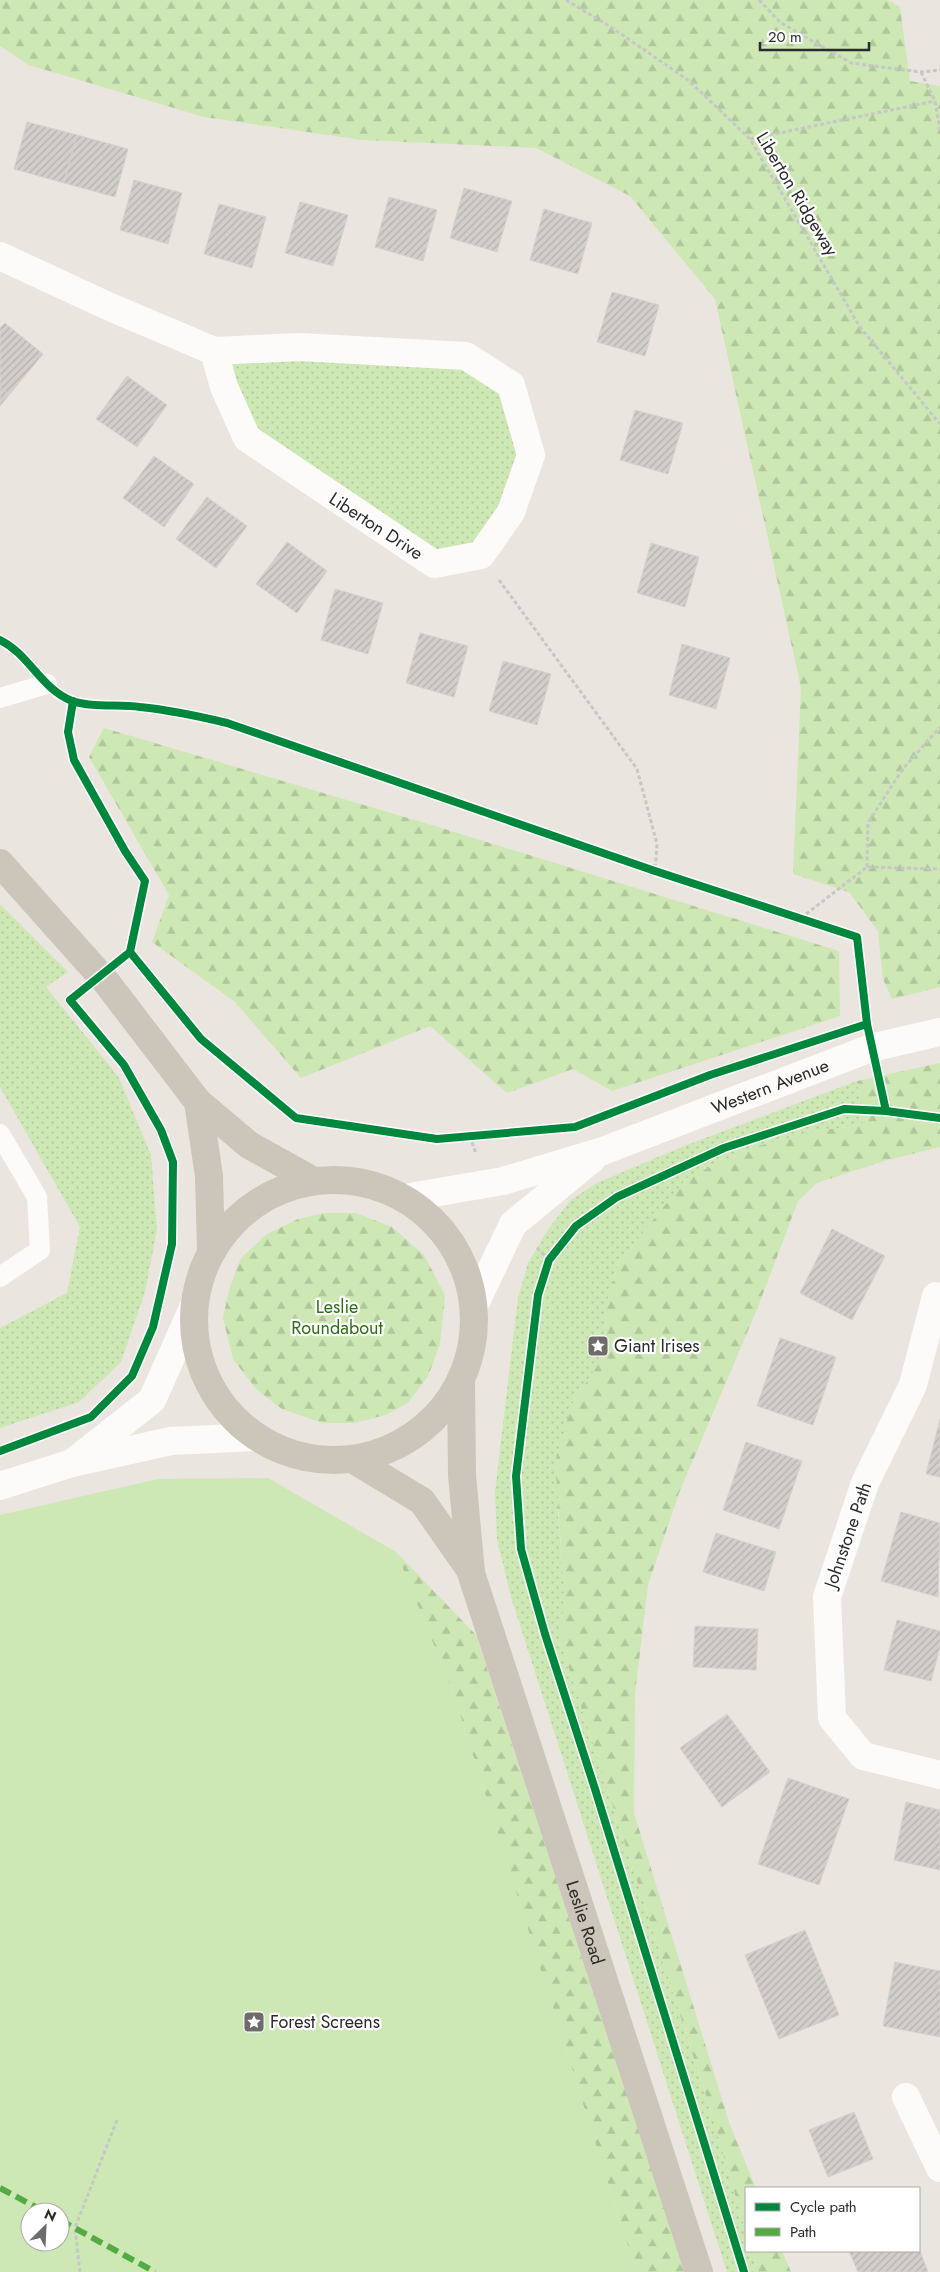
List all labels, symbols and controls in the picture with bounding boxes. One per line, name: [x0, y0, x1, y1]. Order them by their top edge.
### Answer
scale bar: [760, 20, 869, 52]
text: 20 m: [768, 26, 802, 48]
street label: Liberton Ridgeway: [750, 127, 844, 261]
street label: Liberton Drive: [324, 486, 428, 566]
street label: Western Avenue: [708, 1052, 833, 1121]
park label: Leslie Roundabout: [291, 1294, 383, 1341]
place label: Giant Irises: [614, 1333, 700, 1359]
place icon: Giant Irises: [586, 1334, 610, 1358]
street label: Johnstone Path: [817, 1479, 878, 1593]
street label: Leslie Road: [559, 1877, 611, 1968]
place label: Forest Screens: [270, 2009, 380, 2035]
place icon: Forest Screens: [242, 2010, 266, 2034]
legend: [745, 2187, 920, 2252]
text: Cycle path: [790, 2196, 857, 2218]
north arrow: [20, 2202, 70, 2252]
text: N: [41, 2204, 59, 2227]
text: Path: [790, 2221, 816, 2243]

